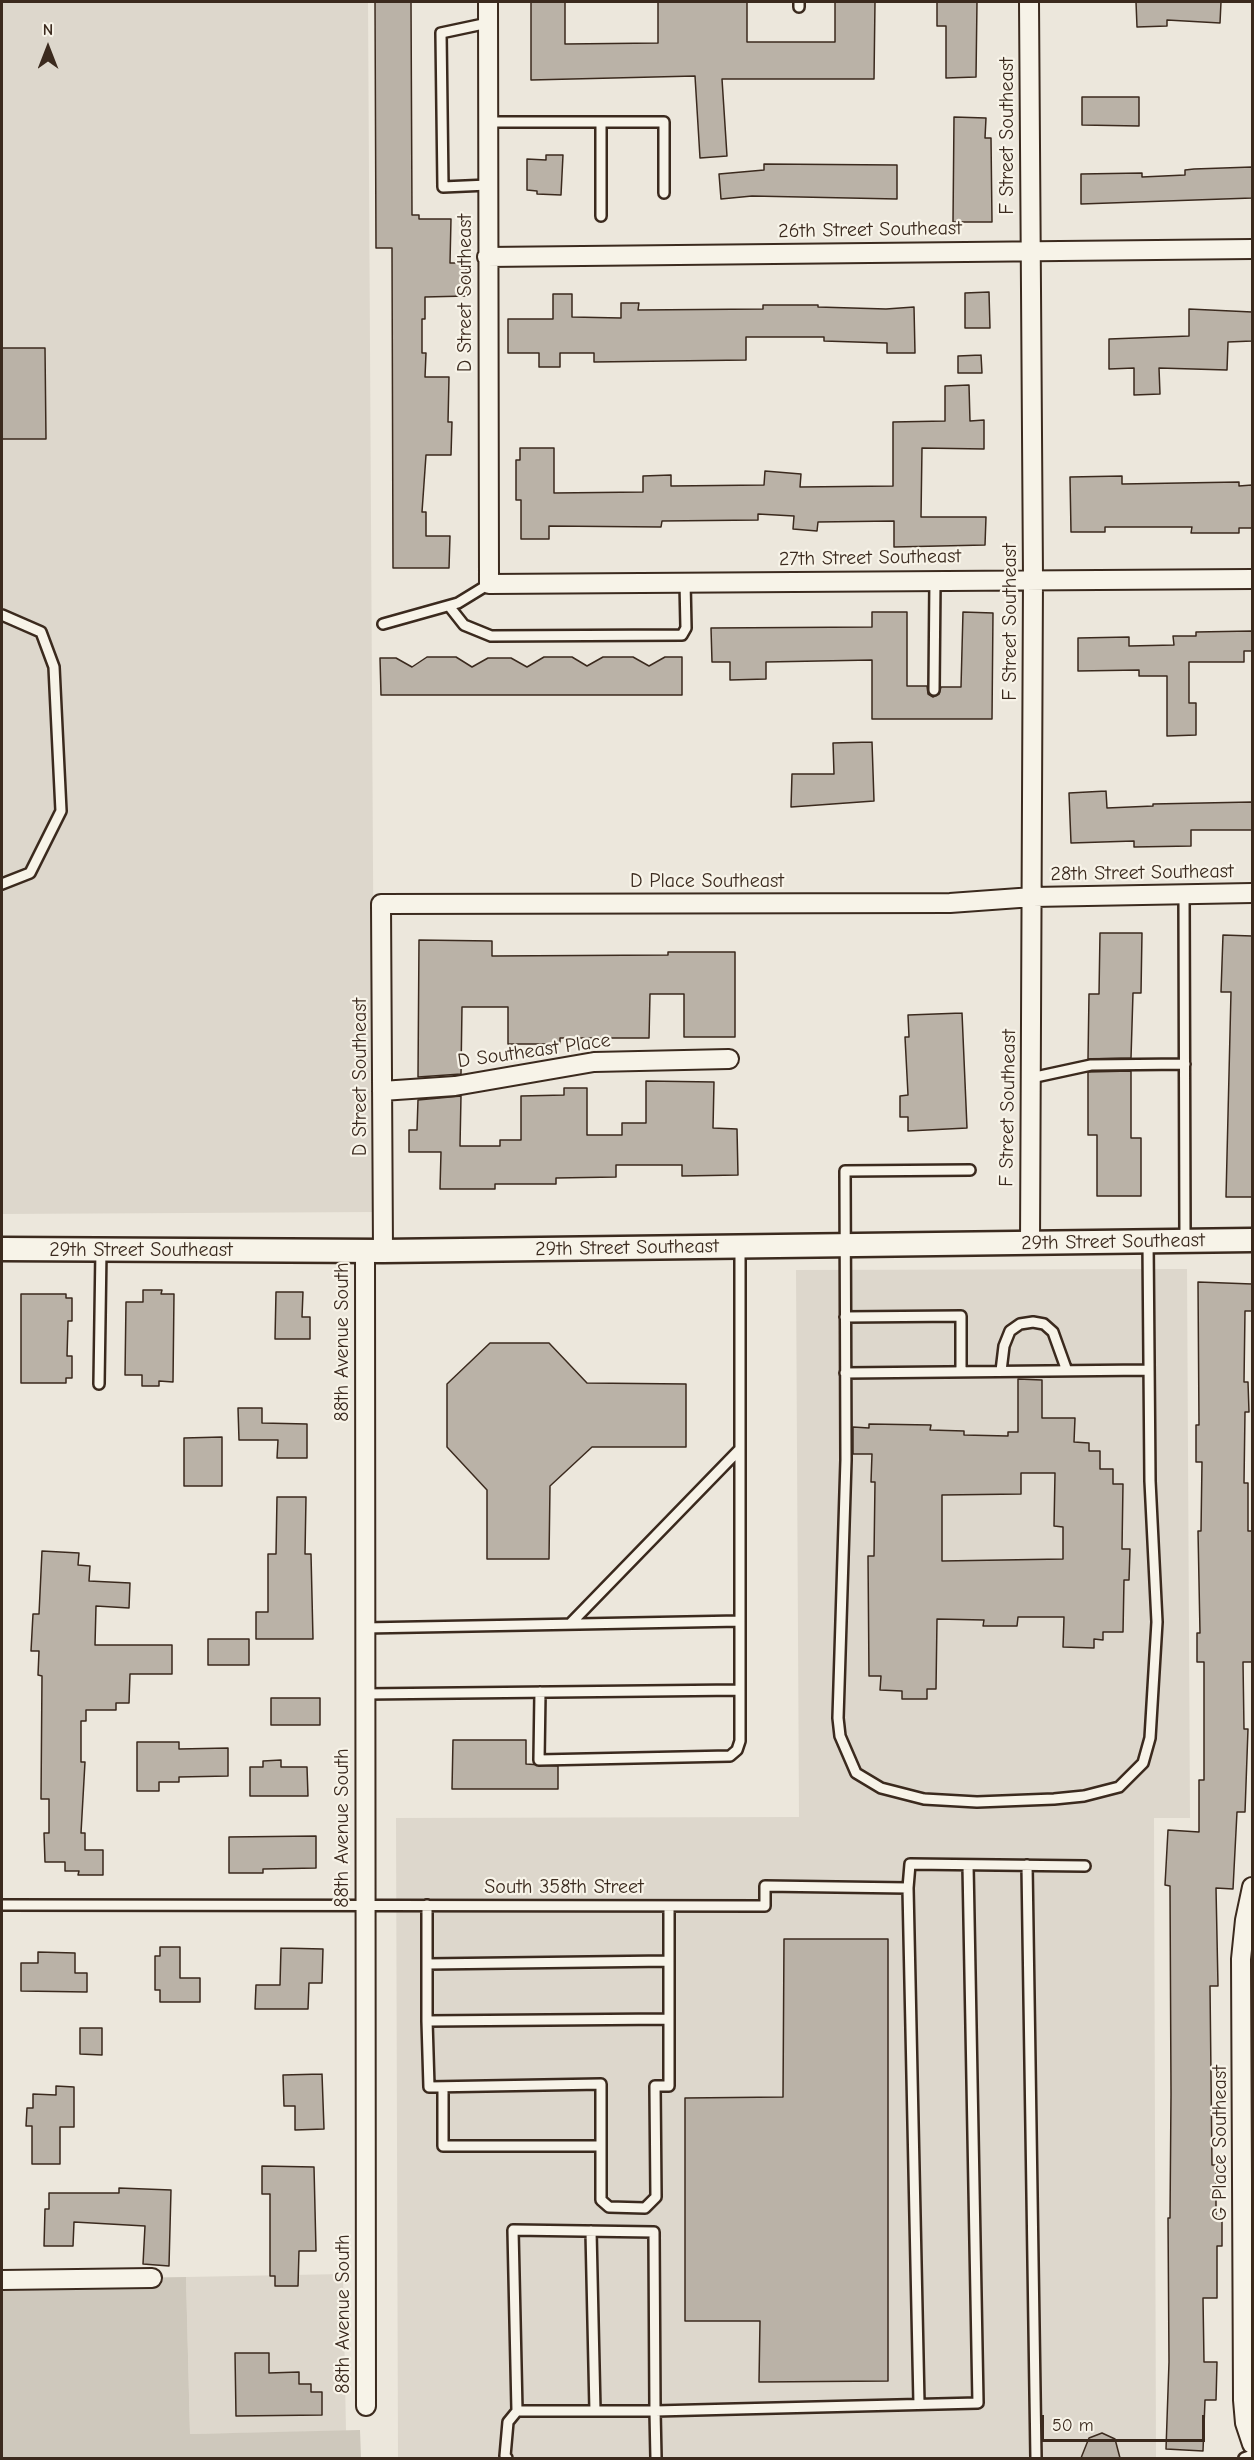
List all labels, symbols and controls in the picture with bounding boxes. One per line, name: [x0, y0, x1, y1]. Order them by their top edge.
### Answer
north arrow: [18, 18, 78, 78]
text: N: [43, 21, 53, 39]
street label: F Street Southeast: [995, 57, 1019, 215]
street label: D Street Southeast: [453, 214, 477, 372]
street label: 26th Street Southeast: [778, 216, 962, 244]
street label: F Street Southeast: [998, 543, 1022, 701]
street label: 27th Street Southeast: [779, 544, 961, 572]
street label: 28th Street Southeast: [1050, 859, 1234, 887]
street label: D Place Southeast: [630, 869, 784, 893]
street label: D Street Southeast: [348, 998, 372, 1156]
street label: D Southeast Place: [456, 1028, 612, 1074]
street label: F Street Southeast: [995, 1029, 1021, 1187]
street label: 29th Street Southeast: [1021, 1228, 1205, 1256]
street label: 29th Street Southeast: [535, 1234, 719, 1262]
street label: 29th Street Southeast: [49, 1238, 233, 1262]
street label: 88th Avenue South: [330, 1262, 354, 1422]
street label: 88th Avenue South: [330, 1748, 354, 1908]
street label: South 358th Street: [484, 1875, 644, 1899]
street label: G Place Southeast: [1208, 2065, 1232, 2221]
street label: 88th Avenue South: [331, 2234, 355, 2394]
scale bar: [1044, 2403, 1208, 2441]
text: 50 m: [1052, 2415, 1094, 2436]

